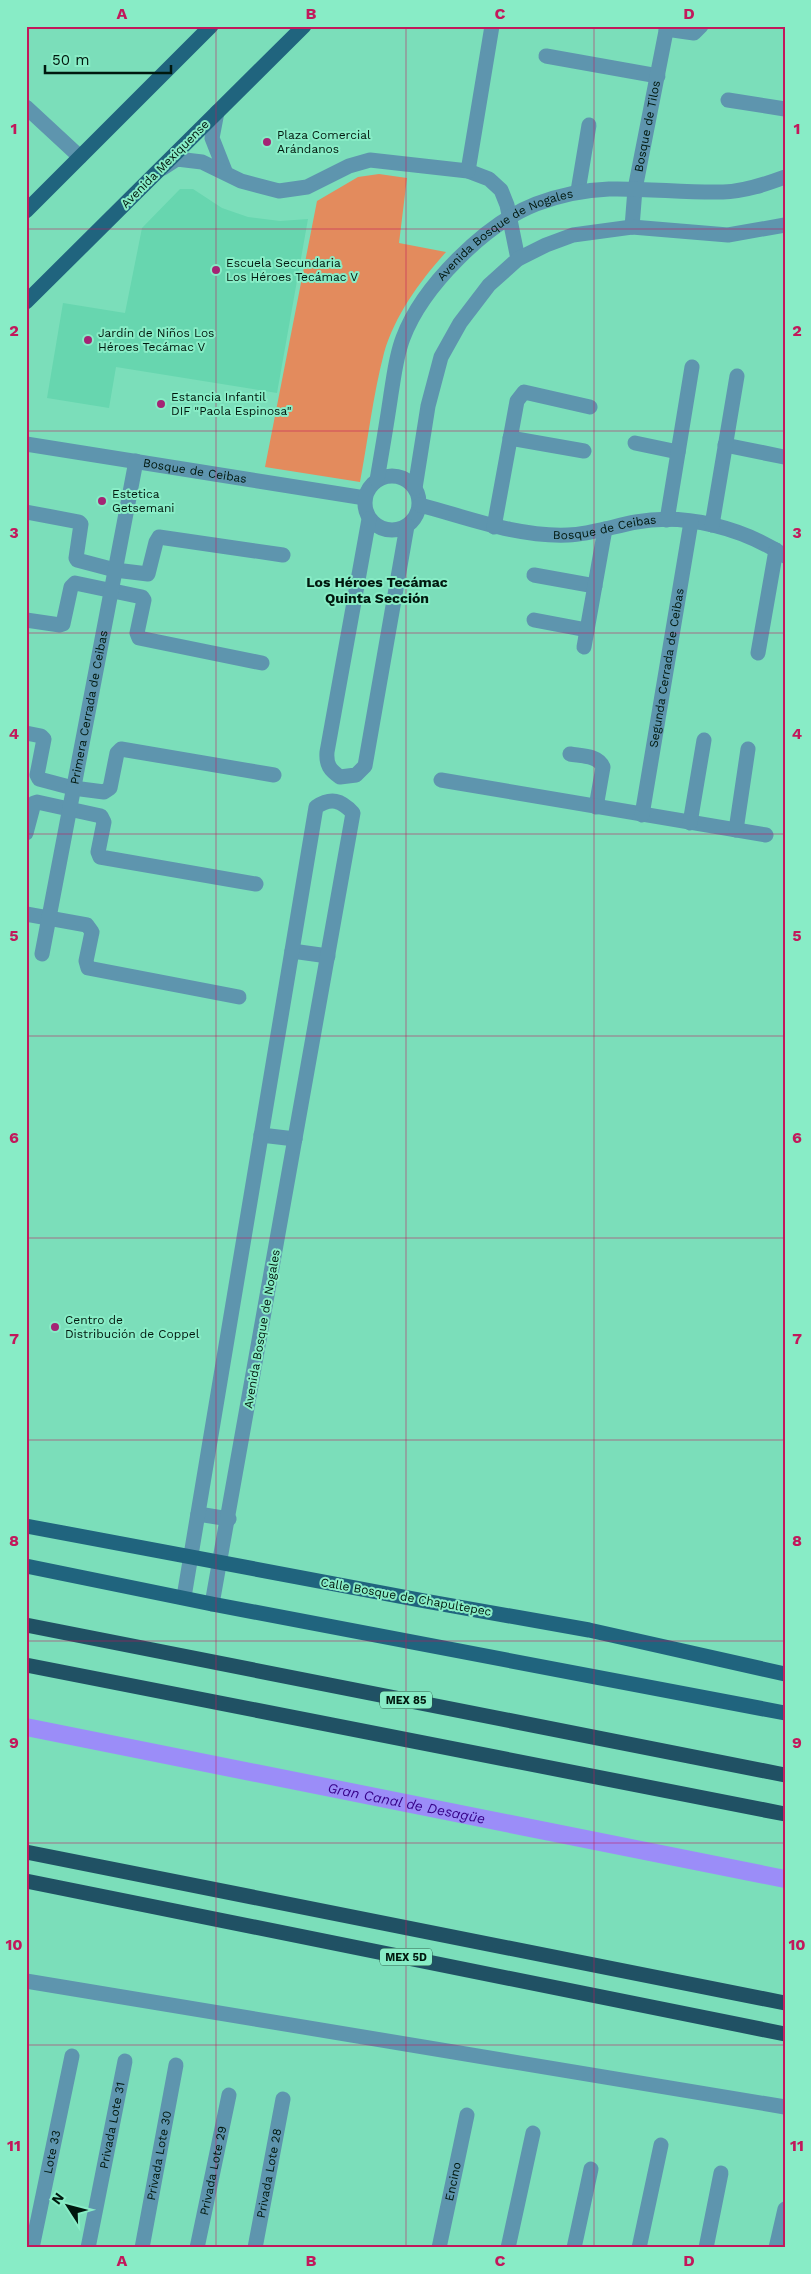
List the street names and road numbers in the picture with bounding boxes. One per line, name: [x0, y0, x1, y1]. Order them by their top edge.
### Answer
street label: Bosque de Tilos: [631, 79, 663, 173]
street label: Avenida Mexiquense: [118, 117, 212, 211]
street label: Avenida Bosque de Nogales: [434, 187, 574, 284]
street label: Bosque de Ceibas: [142, 456, 248, 486]
street label: Bosque de Ceibas: [553, 513, 657, 542]
street label: Segunda Cerrada de Ceibas: [646, 587, 687, 749]
street label: Primera Cerrada de Ceibas: [67, 629, 111, 786]
street label: Avenida Bosque de Nogales: [241, 1248, 283, 1410]
street label: Calle Bosque de Chapultepec: [320, 1575, 493, 1619]
road number: MEX 85: [380, 1692, 432, 1708]
road number: MEX 5D: [380, 1948, 432, 1965]
street label: Privada Lote 31: [97, 2081, 128, 2170]
street label: Privada Lote 30: [144, 2110, 174, 2202]
street label: Privada Lote 29: [197, 2125, 229, 2217]
street label: Privada Lote 28: [254, 2127, 284, 2219]
street label: Lote 33: [41, 2129, 63, 2175]
street label: Encino: [442, 2161, 464, 2202]

